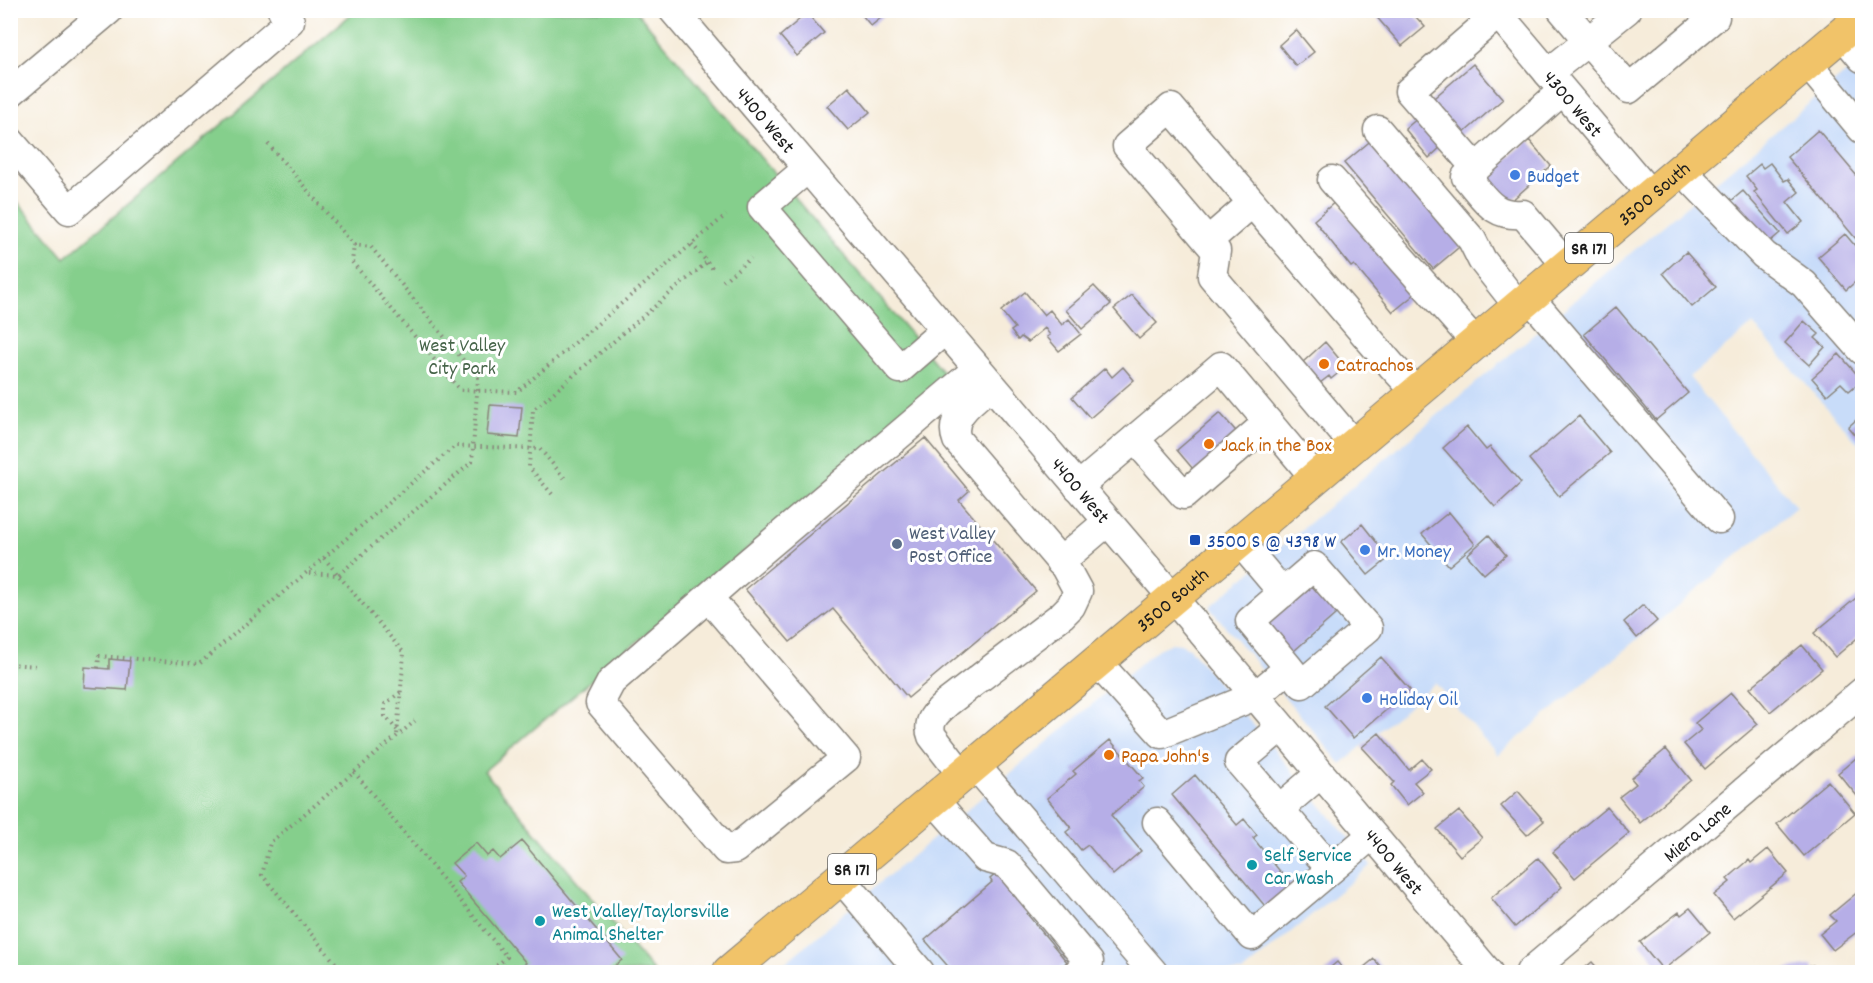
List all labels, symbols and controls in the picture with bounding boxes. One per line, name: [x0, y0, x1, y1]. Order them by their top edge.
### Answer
street label: 4300 West: [1535, 66, 1608, 145]
street label: 4400 West: [728, 82, 800, 161]
street label: 3500 South: [1613, 156, 1698, 234]
place label: Budget: [1527, 164, 1579, 192]
marker: Budget: [1508, 168, 1522, 182]
road number: SR 171: [1565, 233, 1613, 263]
park label: West Valley City Park: [419, 333, 506, 384]
place label: Catrachos: [1336, 353, 1414, 381]
marker: Catrachos: [1317, 357, 1331, 371]
place label: Jack in the Box: [1221, 433, 1332, 461]
marker: Jack in the Box: [1202, 437, 1216, 451]
street label: 4400 West: [1043, 453, 1115, 531]
place label: West Valley Post Office: [909, 521, 996, 572]
place label: 3500 S @ 4398 W: [1207, 529, 1336, 557]
marker: 3500 S @ 4398 W: [1188, 533, 1202, 547]
marker: West Valley Post Office: [890, 537, 904, 551]
place label: Mr. Money: [1377, 539, 1452, 567]
marker: Mr. Money: [1358, 543, 1372, 557]
street label: 3500 South: [1131, 562, 1216, 640]
place label: Holiday Oil: [1379, 687, 1458, 715]
marker: Holiday Oil: [1360, 691, 1374, 705]
place label: Papa John's: [1121, 744, 1210, 772]
marker: Papa John's: [1102, 748, 1116, 762]
street label: Miera Lane: [1658, 797, 1739, 871]
street label: 4400 West: [1356, 824, 1429, 902]
place label: Self Service Car Wash: [1264, 843, 1352, 894]
road number: SR 171: [828, 854, 876, 884]
marker: Self Service Car Wash: [1245, 858, 1259, 872]
place label: West Valley/Taylorsville Animal Shelter: [552, 899, 729, 950]
marker: West Valley/Taylorsville Animal Shelter: [533, 914, 547, 928]

